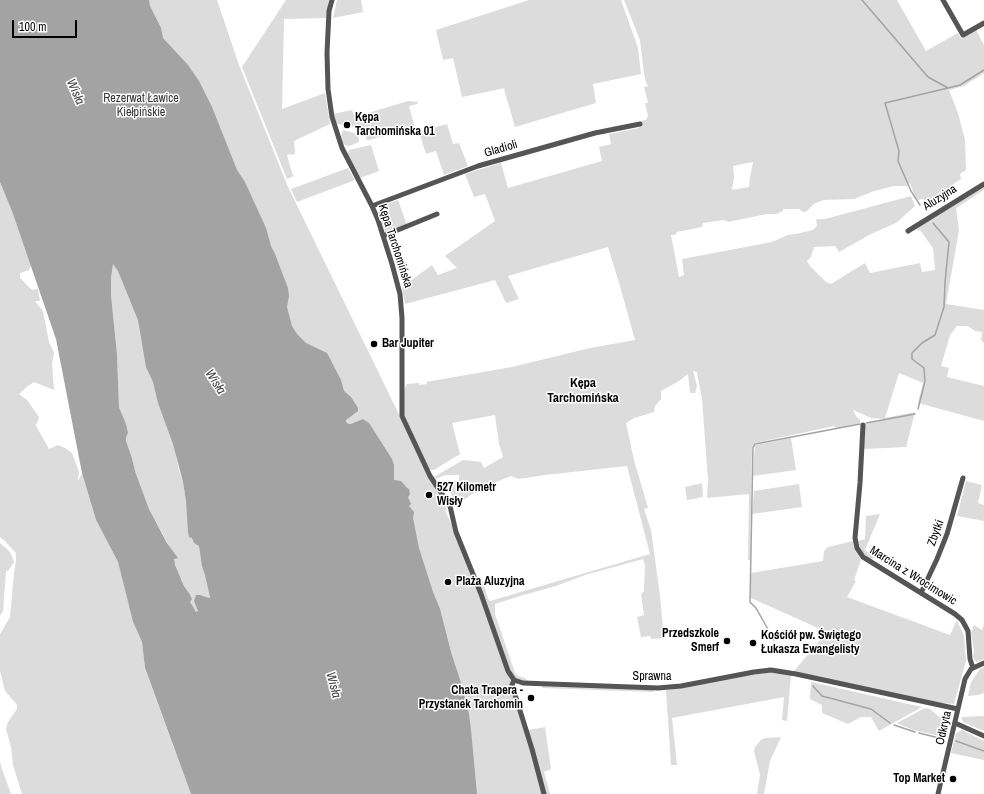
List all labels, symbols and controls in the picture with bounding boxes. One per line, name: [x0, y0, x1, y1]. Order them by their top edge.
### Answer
scale bar: [14, 12, 79, 38]
text: 100 m: [19, 19, 46, 35]
water label: Wisła: [63, 77, 87, 107]
park label: Rezerwat Ławice Kiełpińskie: [103, 92, 179, 120]
place label: Kępa Tarchomińska 01: [355, 111, 435, 139]
marker: Kępa Tarchomińska 01: [342, 120, 352, 130]
street label: Gladioli: [483, 137, 519, 161]
street label: Aluzyjna: [920, 182, 960, 214]
street label: Kępa Tarchomińska: [375, 202, 415, 290]
place label: Bar Jupiter: [382, 337, 434, 351]
marker: Bar Jupiter: [369, 339, 379, 349]
water label: Wisła: [201, 367, 229, 397]
district label: Kępa Tarchomińska: [547, 376, 619, 407]
place label: 527 Kilometr Wisły: [437, 481, 496, 509]
marker: 527 Kilometr Wisły: [424, 490, 434, 500]
street label: Zbytki: [925, 518, 947, 548]
street label: Marcina z Wrocimowic: [867, 543, 959, 609]
place label: Plaża Aluzyjna: [456, 575, 524, 589]
marker: Plaża Aluzyjna: [443, 577, 453, 587]
place label: Przedszkole Smerf: [662, 627, 719, 655]
place label: Kościół pw. Świętego Łukasza Ewangelisty: [761, 629, 861, 657]
marker: Przedszkole Smerf: [722, 636, 732, 646]
marker: Kościół pw. Świętego Łukasza Ewangelisty: [748, 638, 758, 648]
water label: Wisła: [322, 670, 344, 700]
street label: Sprawna: [633, 670, 671, 684]
place label: Chata Trapera - Przystanek Tarchomin: [419, 684, 523, 712]
marker: Chata Trapera - Przystanek Tarchomin: [526, 693, 536, 703]
street label: Odkryta: [933, 710, 955, 746]
place label: Top Market: [893, 772, 945, 786]
marker: Top Market: [948, 774, 958, 784]

